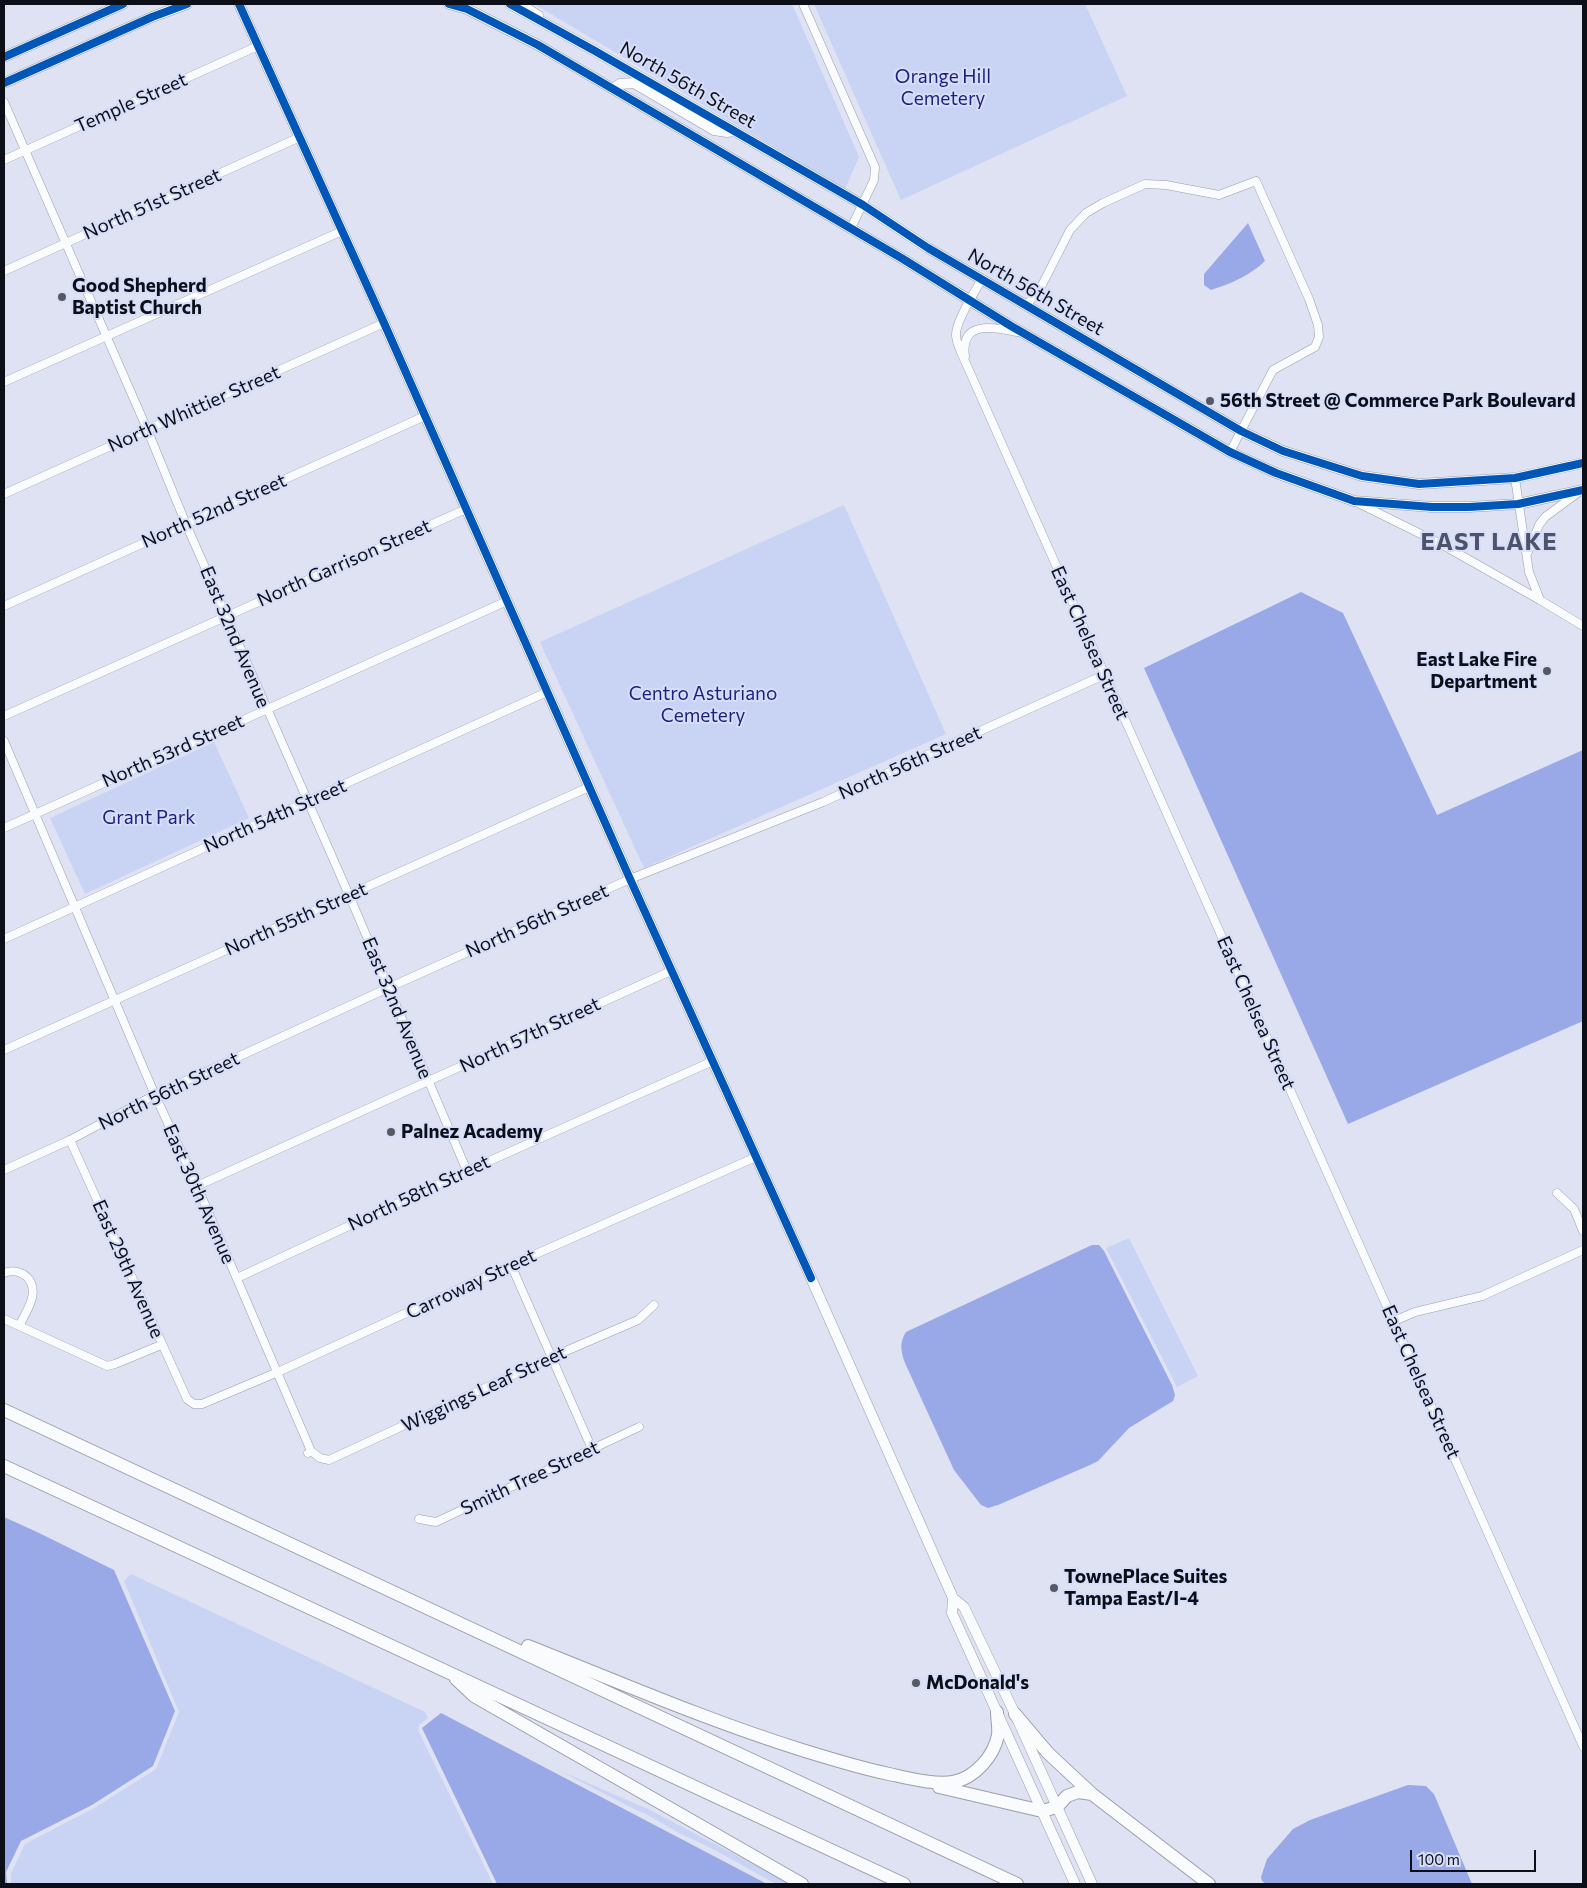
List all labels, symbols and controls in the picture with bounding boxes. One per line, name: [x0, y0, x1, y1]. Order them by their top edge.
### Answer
street label: North 56th Street: [616, 37, 760, 133]
park label: Orange Hill Cemetery: [895, 66, 991, 110]
street label: Temple Street: [71, 68, 191, 138]
street label: North 51st Street: [80, 163, 224, 245]
street label: North 56th Street: [964, 244, 1108, 340]
place label: Good Shepherd Baptist Church: [72, 275, 207, 319]
marker: Good Shepherd Baptist Church: [56, 291, 68, 303]
street label: North Whittier Street: [104, 361, 284, 457]
place label: 56th Street @ Commerce Park Boulevard: [1220, 390, 1576, 412]
marker: 56th Street @ Commerce Park Boulevard: [1204, 395, 1216, 407]
street label: North 52nd Street: [138, 469, 290, 553]
street label: North Garrison Street: [254, 514, 434, 612]
district label: EAST LAKE: [1419, 528, 1559, 556]
street label: East 32nd Avenue: [195, 563, 275, 711]
street label: East Chelsea Street: [1046, 563, 1134, 723]
place label: East Lake Fire Department: [1416, 649, 1537, 693]
marker: East Lake Fire Department: [1541, 665, 1553, 677]
park label: Centro Asturiano Cemetery: [629, 683, 777, 727]
street label: North 53rd Street: [99, 709, 247, 793]
street label: North 56th Street: [835, 721, 985, 805]
street label: North 54th Street: [200, 774, 350, 858]
park label: Grant Park: [102, 807, 196, 829]
street label: North 55th Street: [221, 877, 371, 961]
street label: North 56th Street: [462, 879, 612, 963]
street label: East Chelsea Street: [1212, 933, 1300, 1093]
street label: East 32nd Avenue: [357, 934, 437, 1082]
street label: North 57th Street: [456, 992, 604, 1078]
street label: North 56th Street: [95, 1047, 243, 1135]
street label: East 30th Avenue: [158, 1121, 240, 1267]
place label: Palnez Academy: [401, 1121, 543, 1143]
marker: Palnez Academy: [385, 1126, 397, 1138]
street label: North 58th Street: [344, 1150, 494, 1236]
street label: East 29th Avenue: [87, 1196, 169, 1342]
street label: Carroway Street: [402, 1244, 540, 1324]
street label: East Chelsea Street: [1377, 1302, 1465, 1462]
street label: Wiggings Leaf Street: [398, 1341, 570, 1437]
street label: Smith Tree Street: [457, 1436, 603, 1520]
place label: TownePlace Suites Tampa East/I-4: [1064, 1566, 1227, 1610]
marker: TownePlace Suites Tampa East/I-4: [1048, 1582, 1060, 1594]
place label: McDonald's: [926, 1672, 1029, 1694]
marker: McDonald's: [910, 1677, 922, 1689]
scale bar: [1412, 1840, 1538, 1872]
text: 100 m: [1418, 1850, 1460, 1868]

